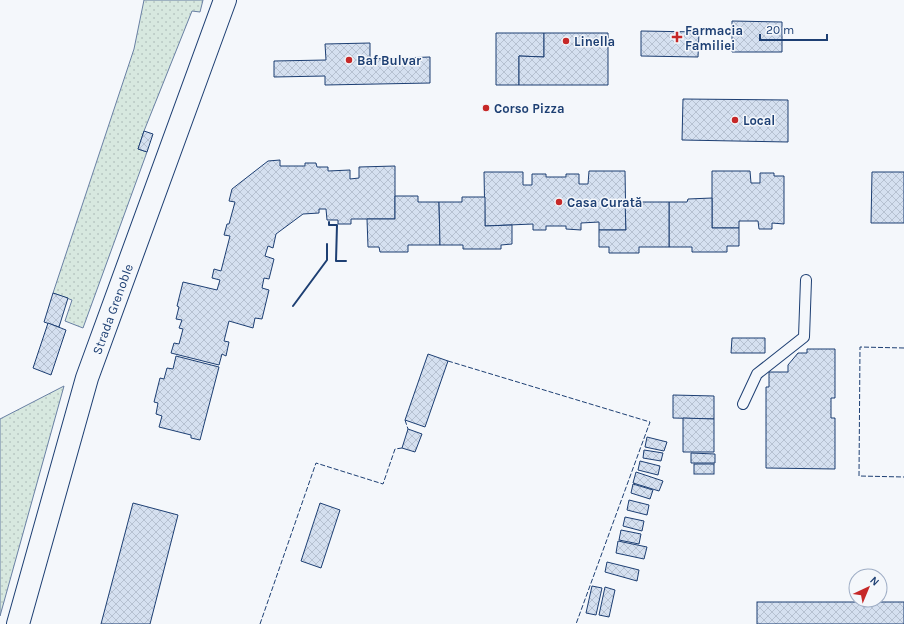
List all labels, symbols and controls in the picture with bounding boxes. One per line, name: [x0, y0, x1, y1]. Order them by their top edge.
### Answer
scale bar: [760, 16, 827, 42]
place label: Farmacia Familiei: [685, 23, 743, 53]
text: 20 m: [766, 23, 794, 37]
marker: Farmacia Familiei: [672, 32, 682, 42]
place label: Linella: [574, 34, 615, 49]
marker: Linella: [561, 36, 571, 46]
place label: Baf Bulvar: [357, 53, 422, 68]
marker: Baf Bulvar: [344, 55, 354, 65]
place label: Corso Pizza: [494, 101, 565, 116]
marker: Corso Pizza: [481, 103, 491, 113]
place label: Local: [743, 113, 775, 128]
marker: Local: [730, 115, 740, 125]
place label: Casa Curată: [567, 195, 642, 210]
marker: Casa Curată: [554, 197, 564, 207]
street label: Strada Grenoble: [89, 261, 136, 356]
north arrow: [848, 568, 888, 608]
text: N: [867, 574, 882, 589]

